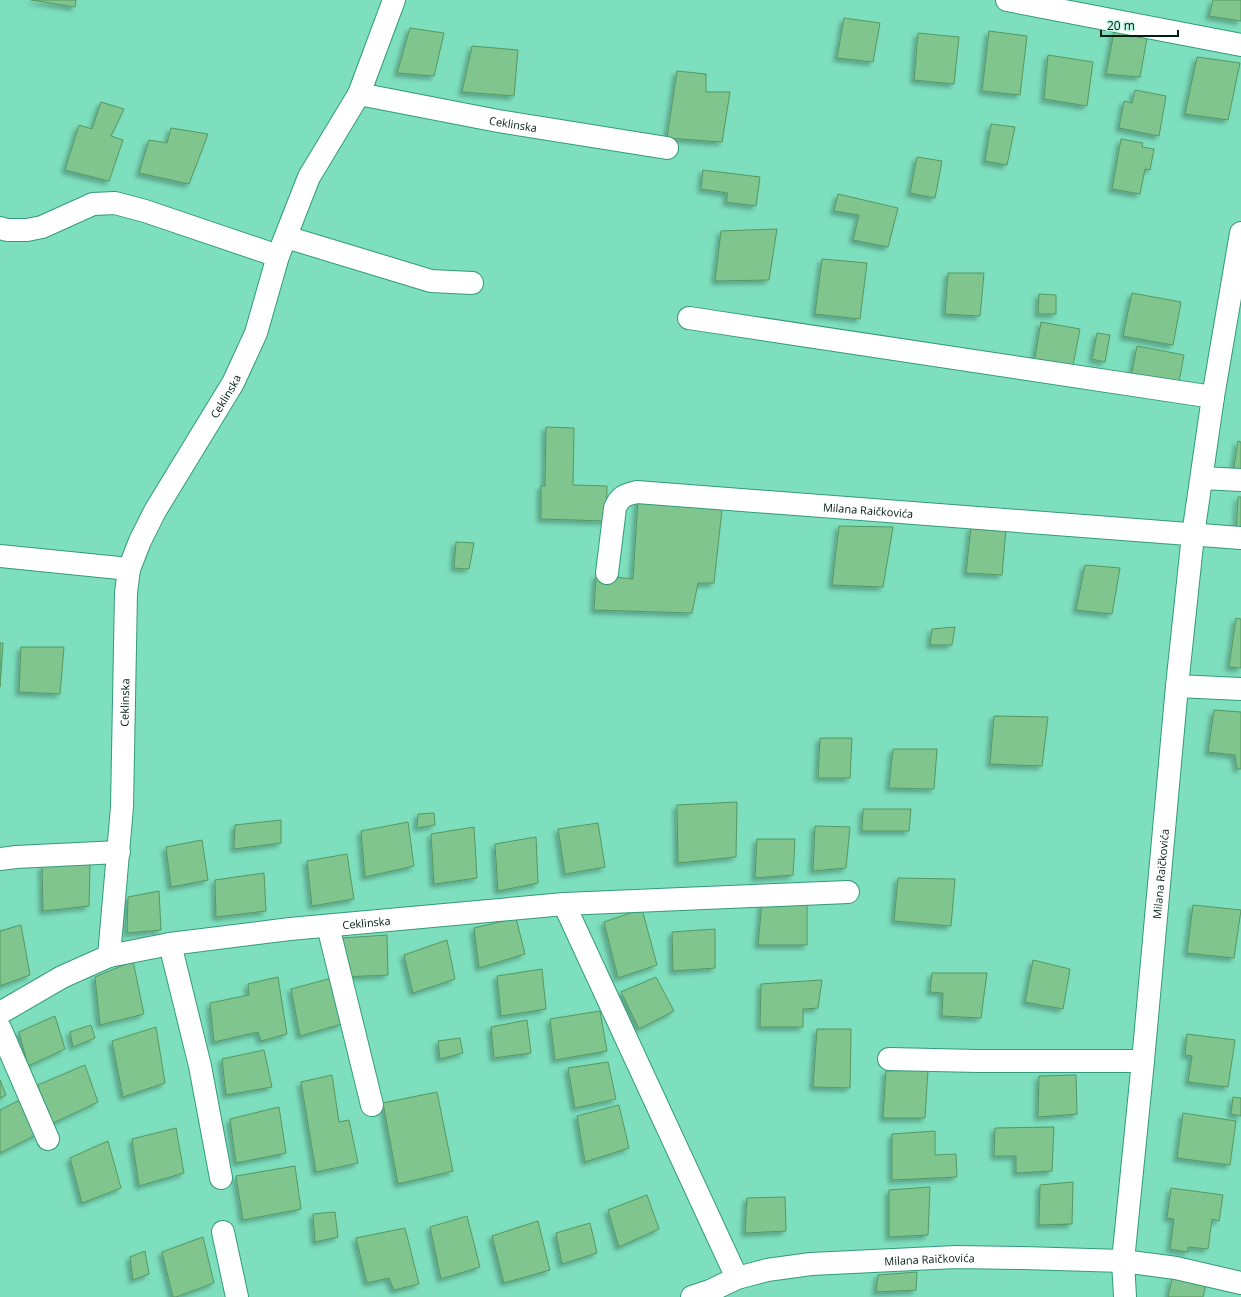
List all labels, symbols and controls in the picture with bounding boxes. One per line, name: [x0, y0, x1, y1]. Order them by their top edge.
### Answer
scale bar: [1101, 12, 1178, 38]
text: 20 m: [1107, 17, 1135, 34]
street label: Ceklinska: [488, 112, 538, 135]
street label: Ceklinska: [206, 372, 244, 421]
street label: Milana Raičkovića: [822, 499, 914, 521]
street label: Ceklinska: [116, 678, 132, 727]
street label: Milana Raičkovića: [1148, 828, 1172, 920]
street label: Ceklinska: [342, 912, 391, 932]
street label: Milana Raičkovića: [884, 1249, 975, 1268]

